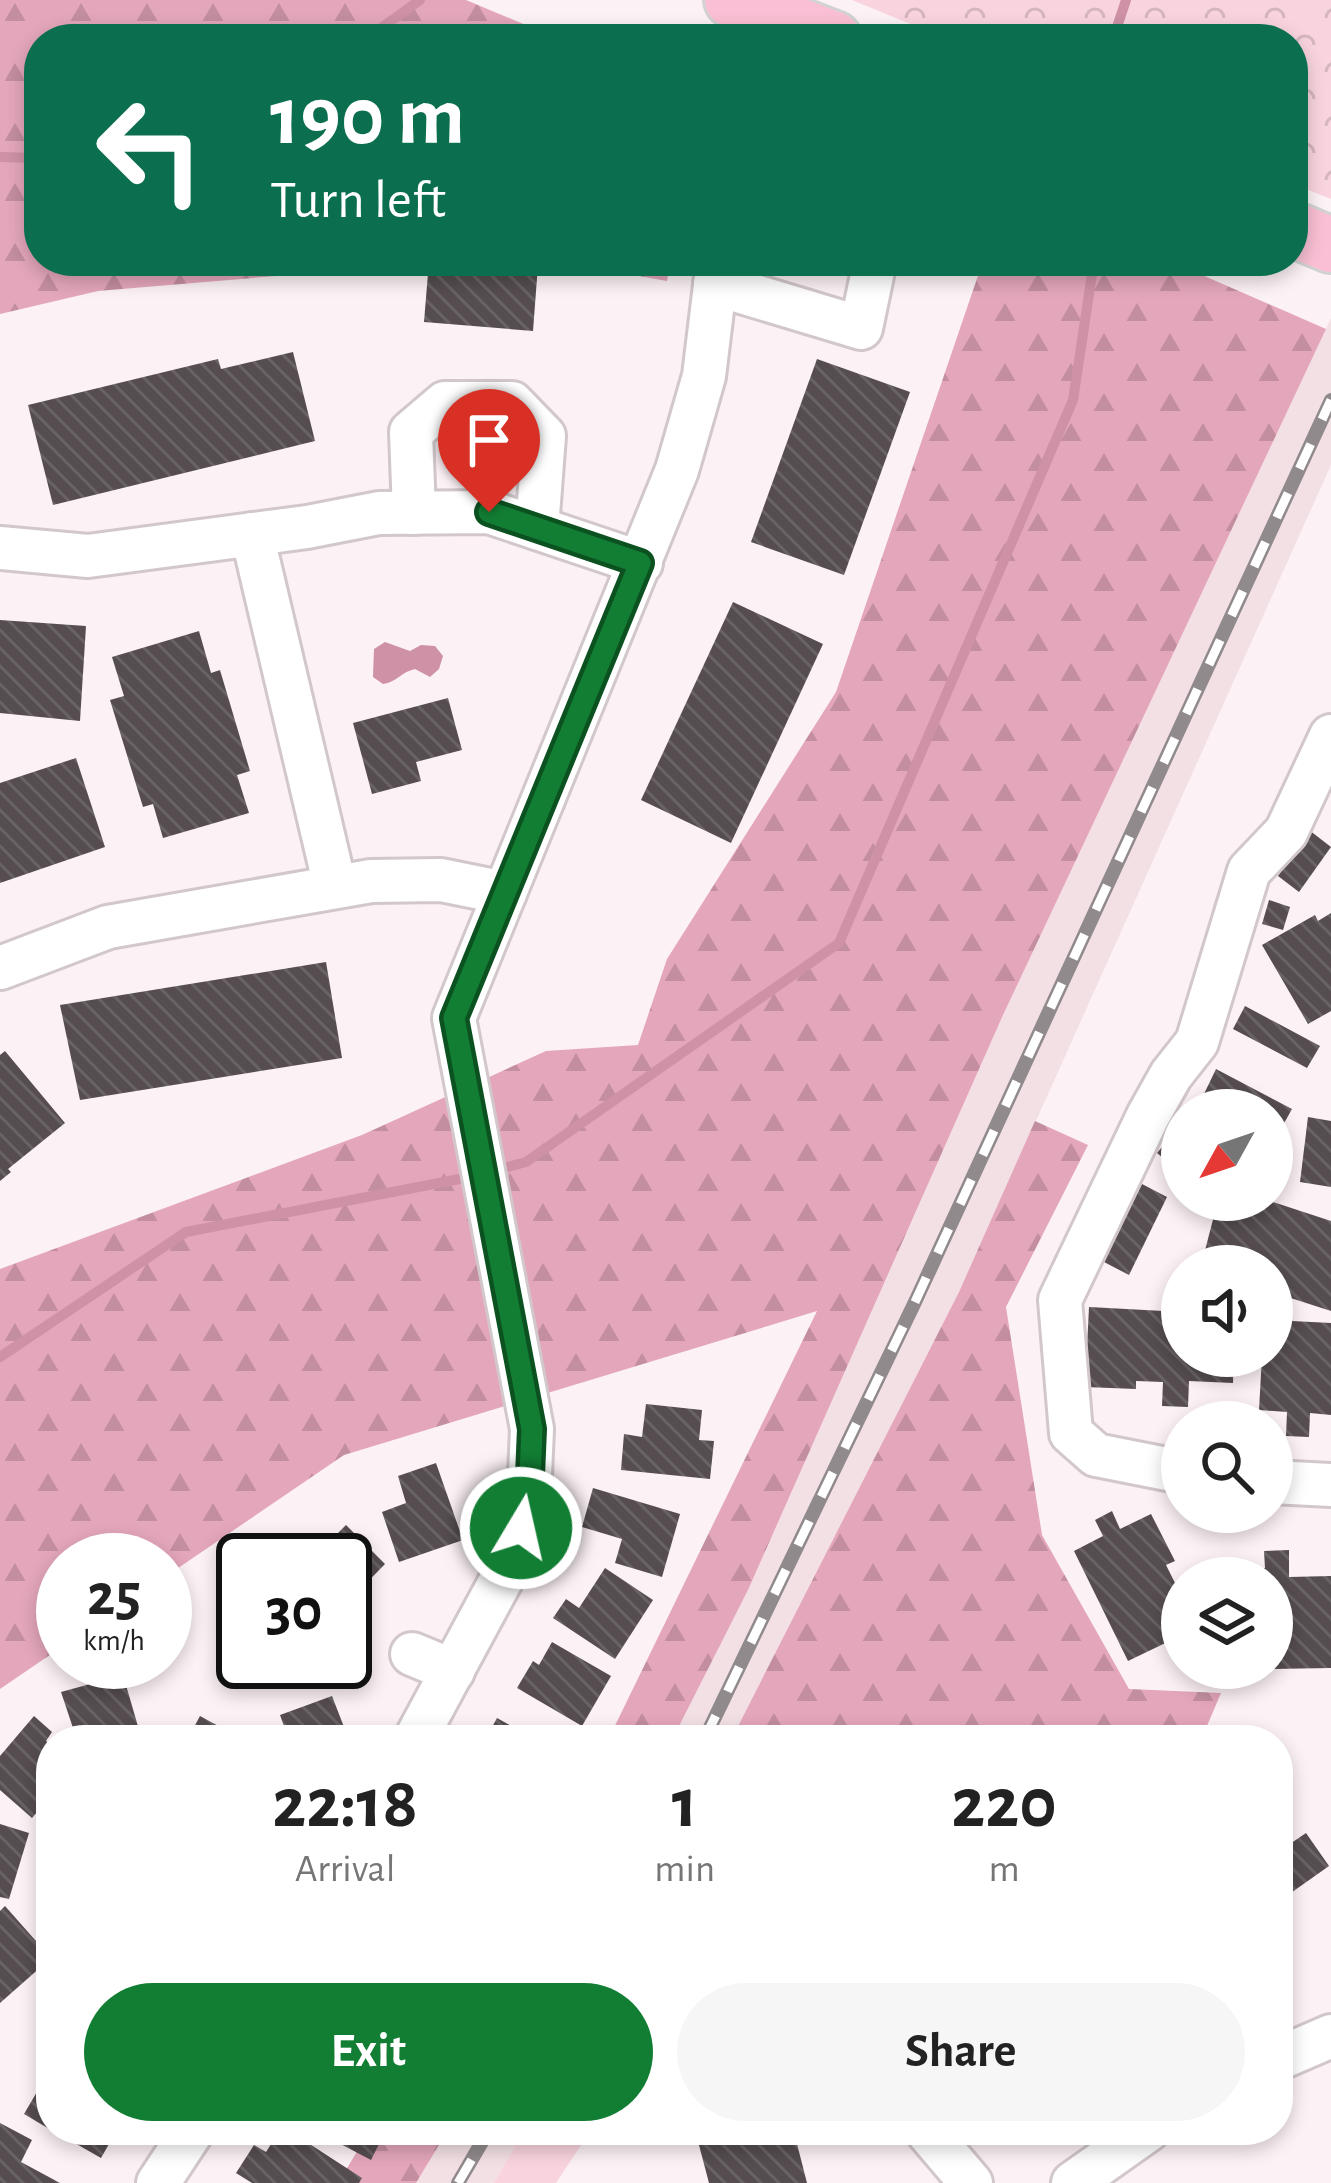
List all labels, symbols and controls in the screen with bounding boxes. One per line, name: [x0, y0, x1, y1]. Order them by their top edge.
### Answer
icon: left: [72, 72, 228, 228]
text: 190 m: [270, 76, 465, 160]
text: Turn left: [270, 174, 446, 228]
pin: [438, 389, 540, 512]
icon: arrive: [456, 407, 522, 473]
north arrow: [1161, 1089, 1293, 1221]
map controls: [1161, 1089, 1293, 1689]
button: sound: [1161, 1245, 1293, 1377]
button: search: [1161, 1401, 1293, 1533]
position arrow: [458, 1465, 584, 1591]
speed limit sign: 30: [216, 1533, 372, 1689]
button: layers: [1161, 1557, 1293, 1689]
text: 25: [87, 1566, 141, 1626]
text: km/h: [83, 1626, 145, 1656]
text: 22:18: [272, 1768, 418, 1840]
text: 1: [672, 1768, 698, 1840]
text: 220: [951, 1768, 1057, 1840]
text: Arrival: [295, 1850, 395, 1889]
text: min: [654, 1850, 715, 1889]
text: m: [988, 1850, 1020, 1889]
button: Exit: [84, 1983, 653, 2121]
button: Share: [677, 1983, 1245, 2121]

